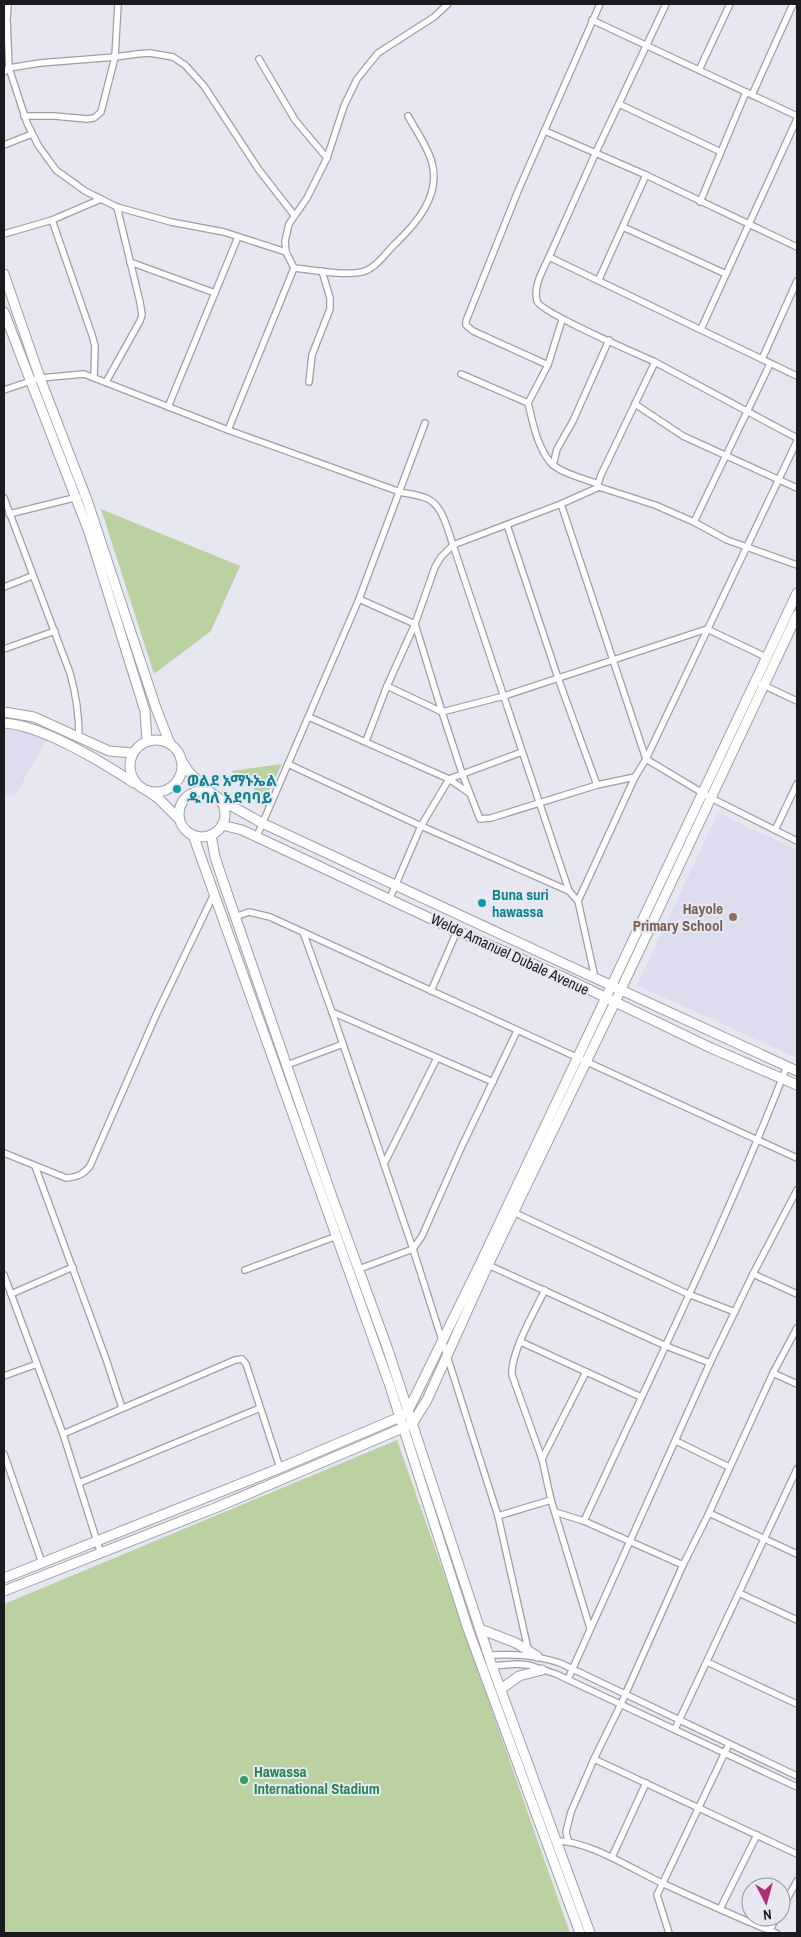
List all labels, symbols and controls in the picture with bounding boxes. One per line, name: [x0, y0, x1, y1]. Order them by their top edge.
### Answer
place label: ወልደ አማኑኤል ዱባለ አደባባይ: [187, 770, 277, 808]
marker: ወልደ አማኑኤል ዱባለ አደባባይ: [171, 783, 183, 795]
place label: Buna suri hawassa: [492, 884, 549, 922]
marker: Buna suri hawassa: [476, 897, 488, 909]
place label: Hayole Primary School: [633, 898, 723, 936]
street label: Welde Amanuel Dubale Avenue: [427, 908, 593, 1000]
marker: Hayole Primary School: [727, 911, 739, 923]
place label: Hawassa International Stadium: [254, 1761, 380, 1799]
marker: Hawassa International Stadium: [238, 1774, 250, 1786]
north arrow: [741, 1877, 791, 1927]
text: N: [762, 1906, 772, 1924]

